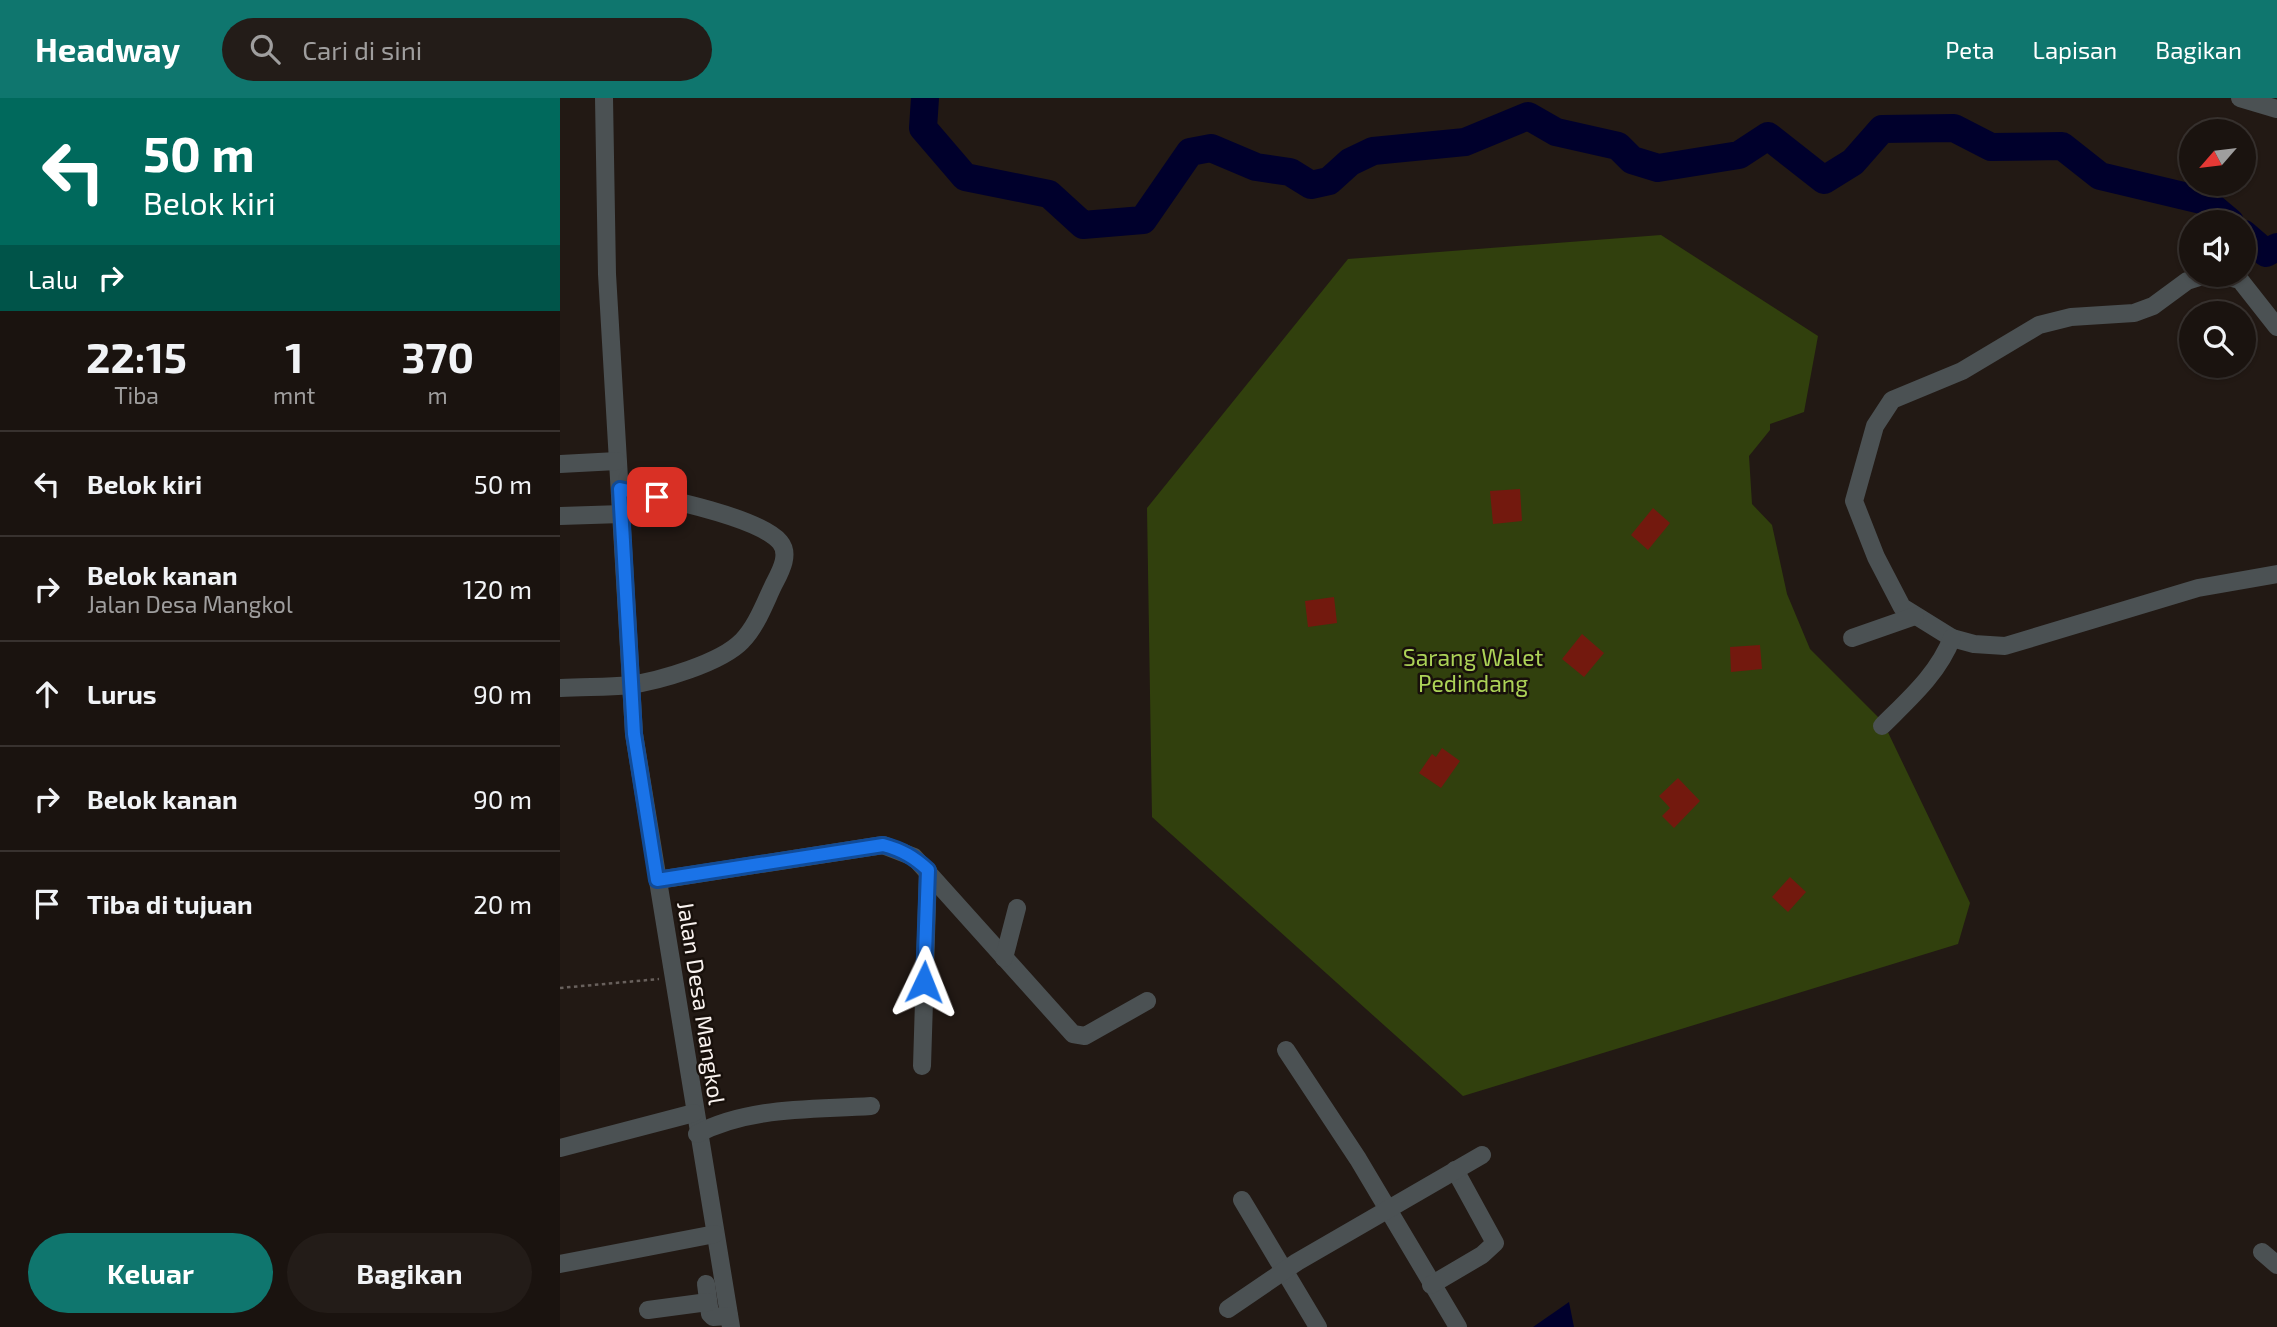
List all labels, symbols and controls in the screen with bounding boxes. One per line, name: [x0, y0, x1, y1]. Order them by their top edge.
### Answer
search box: [222, 18, 712, 81]
text: Headway: [35, 29, 180, 69]
icon: search: [246, 30, 284, 68]
text: Cari di sini: [302, 34, 422, 65]
text: Peta: [1945, 35, 1995, 64]
text: Lapisan: [2033, 35, 2117, 64]
text: Bagikan: [2155, 35, 2242, 64]
north arrow: [2179, 119, 2256, 196]
map controls: [2179, 119, 2256, 378]
text: 50 m: [143, 123, 255, 182]
icon: left: [28, 126, 119, 217]
text: Belok kiri: [143, 183, 276, 221]
button: sound: [2179, 210, 2256, 287]
icon: right: [92, 259, 130, 297]
text: Lalu: [28, 263, 78, 294]
button: search: [2179, 301, 2256, 378]
text: 22:15: [86, 331, 187, 381]
text: 1: [285, 331, 303, 381]
text: 370: [401, 331, 474, 381]
text: Tiba: [114, 381, 159, 409]
text: mnt: [273, 381, 315, 409]
text: m: [428, 381, 448, 409]
icon: left: [28, 465, 66, 503]
pin: [627, 467, 687, 527]
text: Belok kiri: [87, 468, 202, 499]
text: 50 m: [474, 468, 532, 499]
icon: arrive: [638, 478, 676, 516]
text: Belok kanan: [87, 559, 238, 590]
icon: right: [28, 570, 66, 608]
text: 120 m: [463, 573, 532, 604]
text: Jalan Desa Mangkol: [87, 590, 293, 618]
park label: Sarang Walet Pedindang: [1403, 643, 1543, 697]
icon: ahead: [28, 675, 66, 713]
text: Lurus: [87, 678, 157, 709]
text: 90 m: [473, 678, 532, 709]
icon: right: [28, 780, 66, 818]
text: Belok kanan: [87, 783, 238, 814]
text: 90 m: [473, 783, 532, 814]
icon: arrive: [28, 885, 66, 923]
text: Tiba di tujuan: [87, 888, 253, 919]
text: 20 m: [473, 888, 532, 919]
street label: Jalan Desa Mangkol: [672, 899, 732, 1107]
position arrow: [887, 945, 961, 1019]
button: Keluar: [28, 1233, 273, 1313]
button: Bagikan: [287, 1233, 532, 1313]

